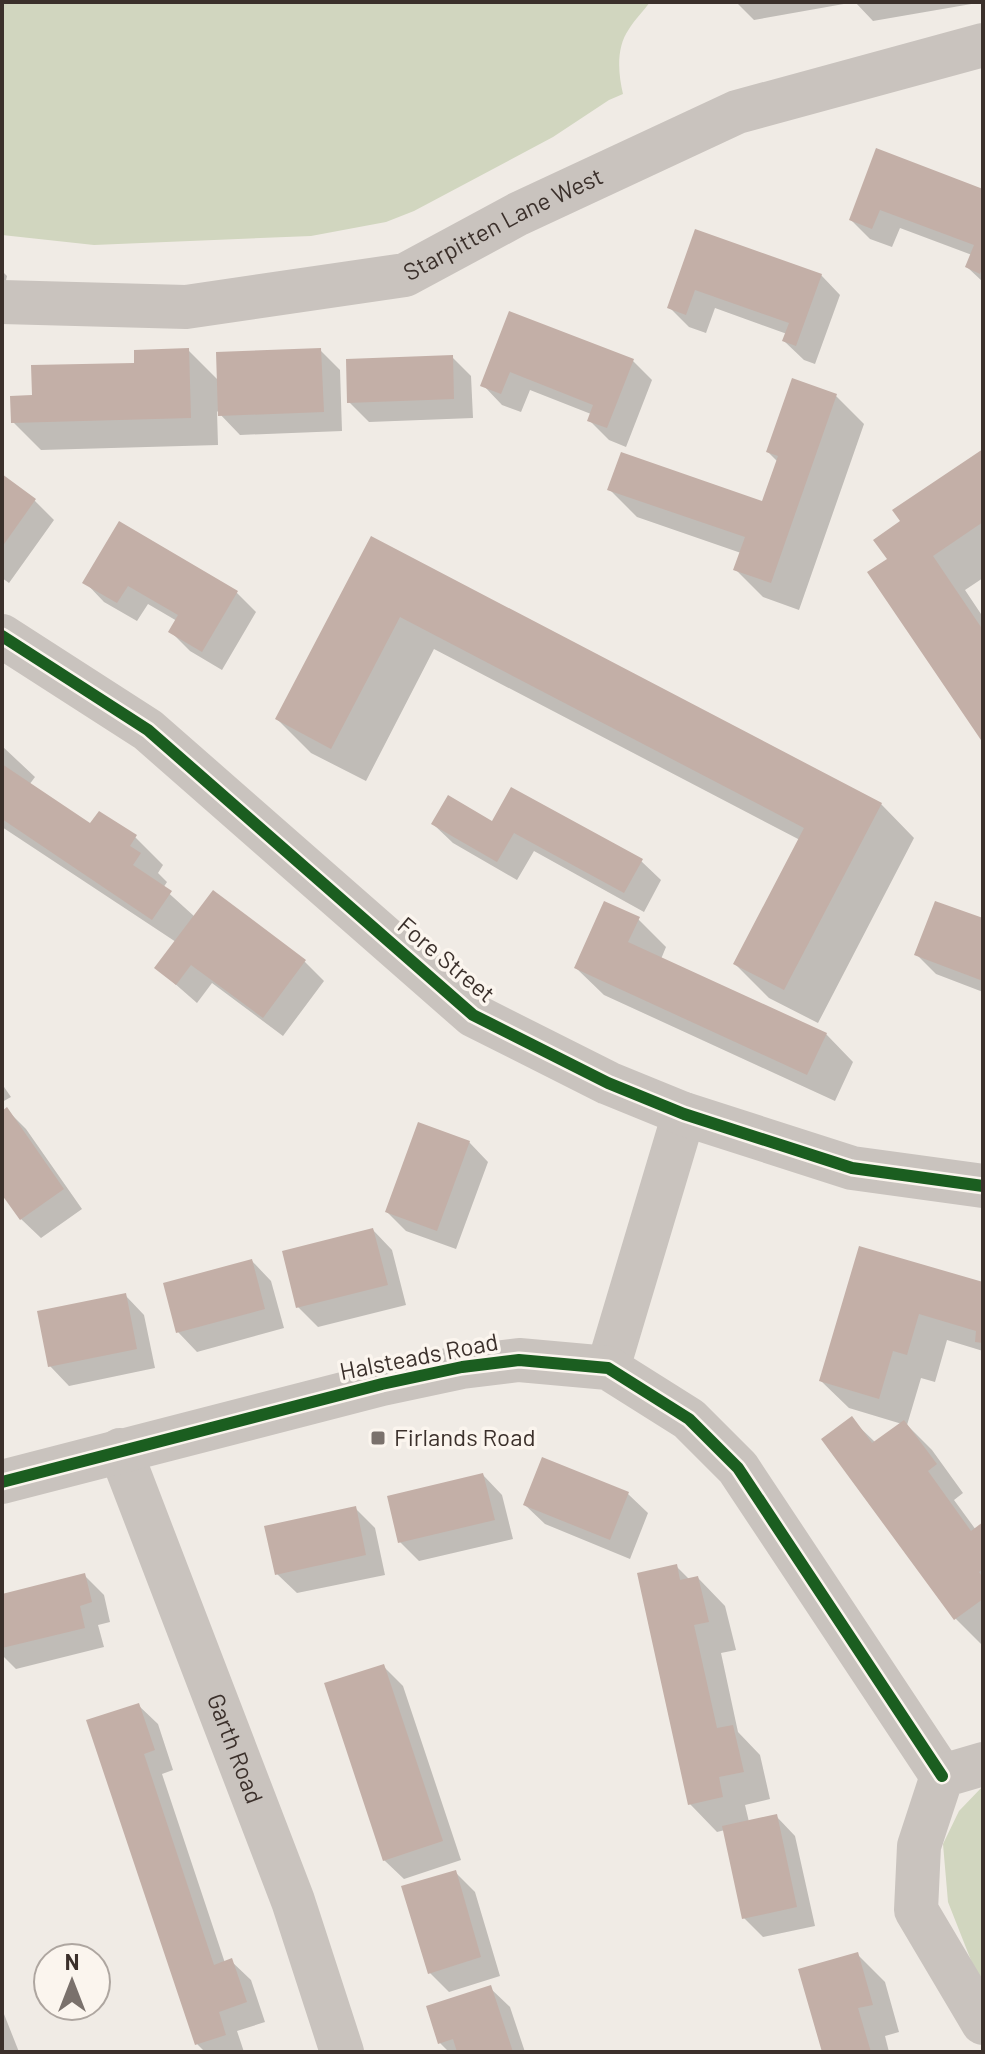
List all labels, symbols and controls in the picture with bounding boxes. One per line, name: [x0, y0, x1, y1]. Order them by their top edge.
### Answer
street label: Starpitten Lane West: [398, 161, 607, 286]
street label: Fore Street: [393, 910, 501, 1008]
street label: Halsteads Road: [337, 1326, 500, 1385]
place label: Firlands Road: [394, 1422, 536, 1451]
marker: Firlands Road: [369, 1429, 387, 1447]
street label: Garth Road: [202, 1689, 270, 1807]
north arrow: [32, 1942, 112, 2022]
text: N: [65, 1948, 79, 1974]

